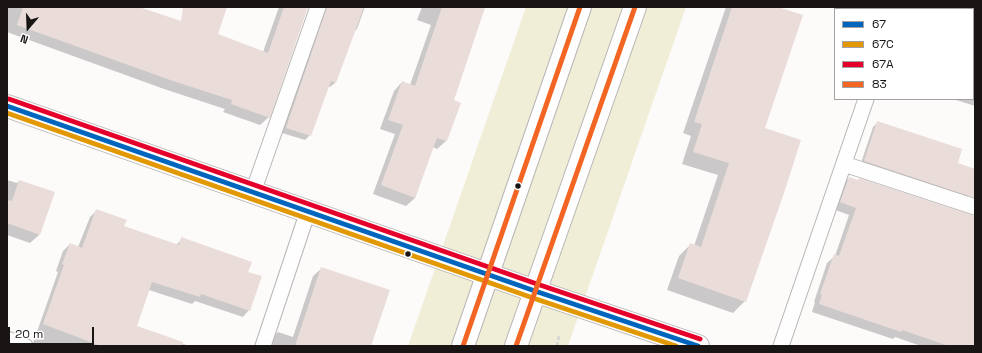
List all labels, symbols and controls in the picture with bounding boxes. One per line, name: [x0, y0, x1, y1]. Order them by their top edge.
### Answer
north arrow: [8, 8, 48, 48]
legend: [834, 8, 974, 100]
text: 67: [872, 16, 886, 32]
text: N: [18, 32, 30, 47]
text: 67C: [872, 36, 894, 52]
text: 67A: [872, 56, 894, 72]
text: 83: [872, 76, 887, 92]
unlabelled marker: [513, 181, 523, 191]
unlabelled marker: [403, 249, 413, 259]
scale bar: [10, 319, 96, 345]
text: 20 m: [15, 326, 43, 342]

